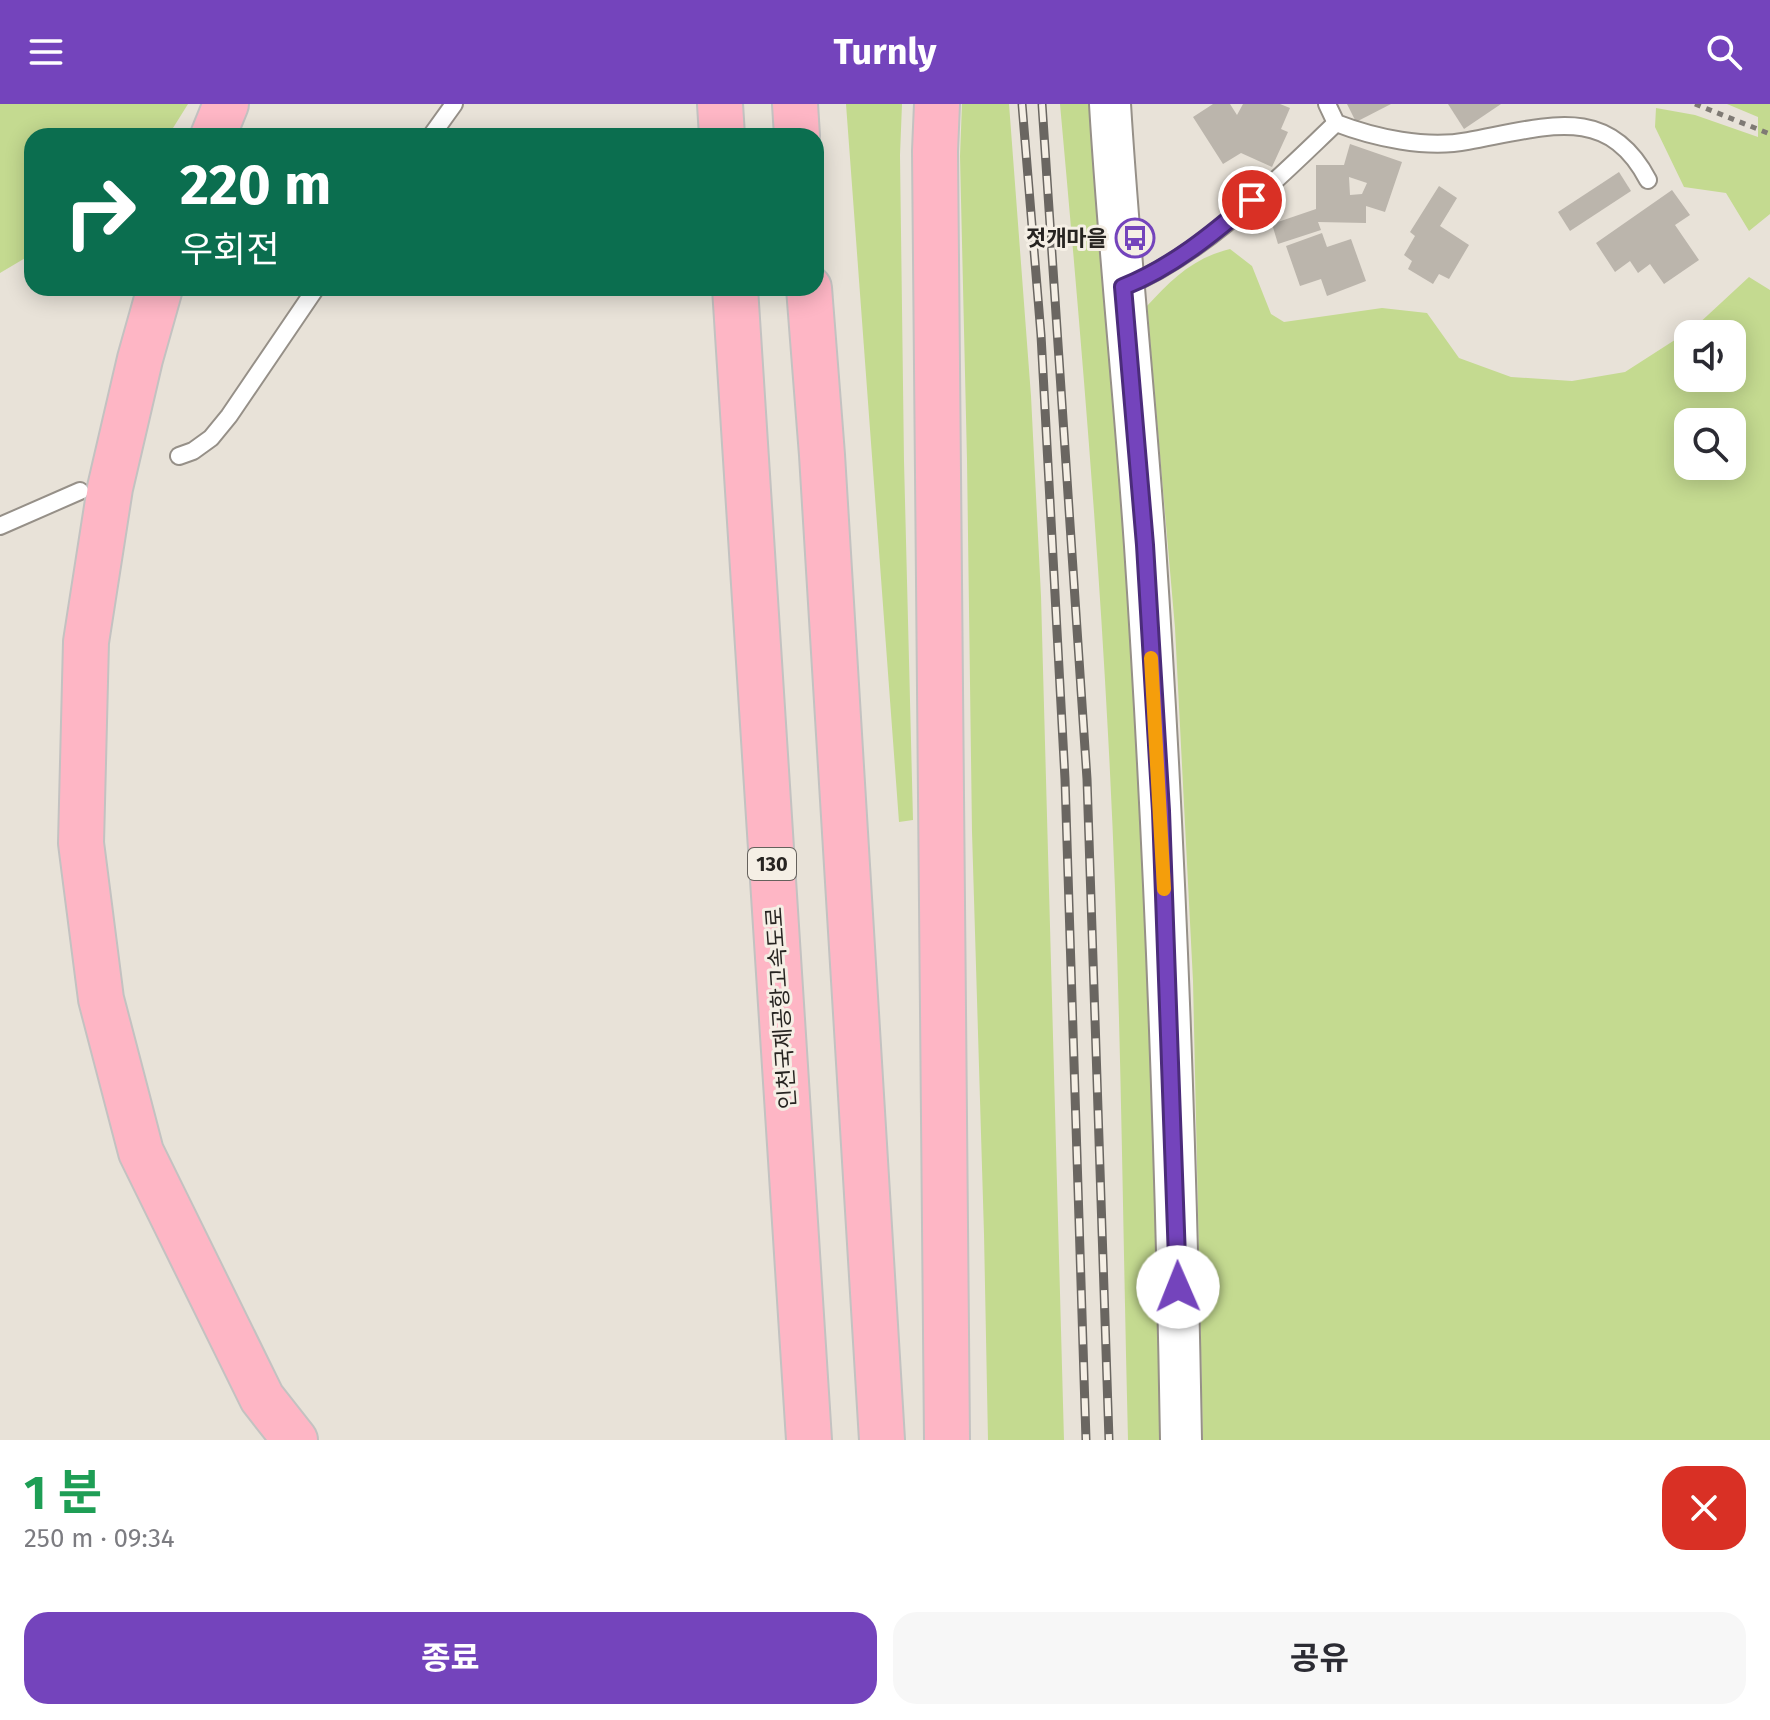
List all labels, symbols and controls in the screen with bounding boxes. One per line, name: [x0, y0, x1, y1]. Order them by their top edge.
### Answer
icon: menu: [24, 30, 68, 74]
text: Turnly: [834, 30, 936, 74]
icon: search: [1702, 30, 1746, 74]
text: 220 m: [180, 152, 331, 219]
icon: right: [48, 160, 152, 264]
pin: [1218, 166, 1286, 234]
icon: arrive: [1230, 178, 1274, 222]
bus stop icon: 젓개마을: [1114, 217, 1156, 259]
place label: 젓개마을: [1026, 225, 1107, 252]
text: 우회전: [180, 228, 279, 272]
map controls: [1674, 320, 1746, 480]
button: sound: [1674, 320, 1746, 392]
button: search: [1674, 408, 1746, 480]
road number: 130: [748, 848, 796, 880]
street label: 인천국제공항고속도로: [760, 906, 802, 1110]
position arrow: [1136, 1245, 1220, 1329]
text: 1 분: [24, 1464, 102, 1522]
button: close: [1662, 1466, 1746, 1550]
text: 250 m · 09:34: [24, 1523, 175, 1554]
button: 종료: [24, 1612, 877, 1704]
button: 공유: [893, 1612, 1746, 1704]

